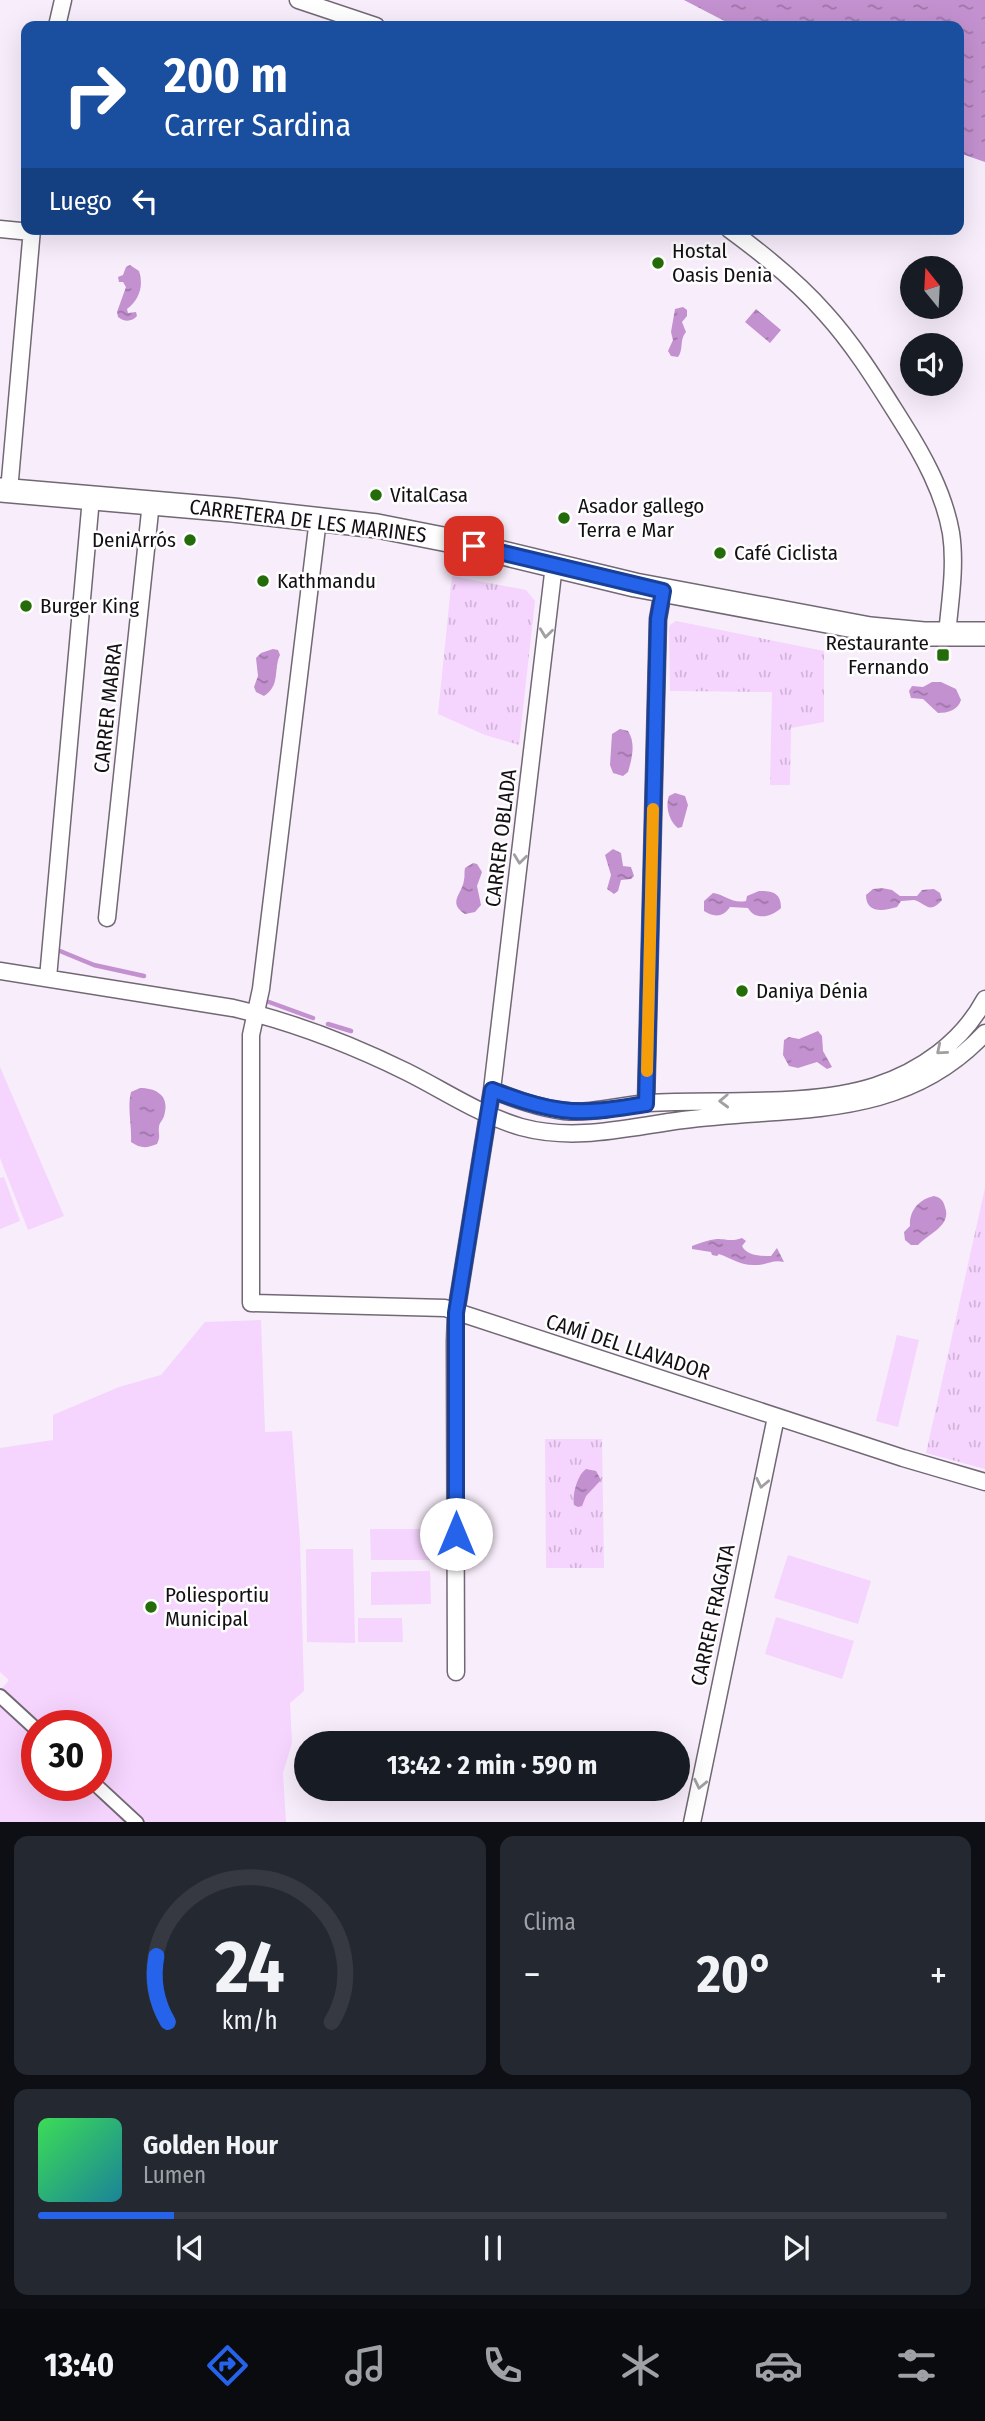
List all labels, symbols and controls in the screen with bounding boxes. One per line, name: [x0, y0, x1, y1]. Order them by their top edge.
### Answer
text: 200 m: [164, 46, 288, 105]
icon: right: [49, 49, 140, 140]
text: Carrer Sardina: [164, 106, 351, 144]
icon: left: [126, 182, 164, 220]
text: Luego: [49, 186, 112, 217]
place label: Hostal Oasis Denia: [672, 238, 773, 288]
marker: Hostal Oasis Denia: [650, 255, 666, 271]
north arrow: [900, 256, 962, 318]
map controls: [900, 256, 963, 396]
button: sound: [900, 333, 963, 396]
place label: VitalCasa: [390, 482, 468, 508]
marker: VitalCasa: [368, 487, 384, 503]
place label: Asador gallego Terra e Mar: [578, 493, 704, 543]
street label: CARRETERA DE LES MARINES: [188, 494, 428, 548]
marker: Asador gallego Terra e Mar: [556, 510, 572, 526]
pin: [444, 516, 504, 576]
place label: DeniArrós: [92, 527, 176, 553]
icon: arrive: [455, 527, 493, 565]
marker: DeniArrós: [182, 532, 198, 548]
place label: Café Ciclista: [734, 540, 838, 566]
marker: Café Ciclista: [712, 545, 728, 561]
place label: Kathmandu: [277, 568, 376, 594]
marker: Kathmandu: [255, 573, 271, 589]
place label: Burger King: [40, 593, 139, 619]
marker: Burger King: [18, 598, 34, 614]
one-way arrow: [539, 627, 554, 639]
place label: Restaurante Fernando: [826, 630, 929, 680]
street label: CARRER MABRA: [88, 642, 128, 774]
marker: Restaurante Fernando: [935, 647, 951, 663]
street label: CARRER OBLADA: [480, 767, 522, 909]
one-way arrow: [512, 853, 527, 865]
place label: Daniya Dénia: [756, 978, 868, 1004]
marker: Daniya Dénia: [734, 983, 750, 999]
one-way arrow: [936, 1042, 949, 1054]
one-way arrow: [719, 1093, 730, 1108]
street label: CAMÍ DEL LLAVADOR: [543, 1308, 714, 1386]
one-way arrow: [755, 1477, 770, 1489]
position arrow: [419, 1497, 493, 1571]
street label: CARRER FRAGATA: [685, 1542, 741, 1688]
place label: Poliesportiu Municipal: [165, 1582, 269, 1632]
marker: Poliesportiu Municipal: [143, 1599, 159, 1615]
speed limit sign: 30: [21, 1710, 112, 1801]
text: 13:42 · 2 min · 590 m: [387, 1750, 597, 1781]
one-way arrow: [693, 1778, 708, 1790]
text: Clima: [524, 1908, 576, 1936]
text: 24: [214, 1924, 285, 2011]
text: 20°: [697, 1943, 774, 2006]
text: −: [524, 1952, 541, 1998]
text: +: [930, 1952, 947, 1998]
text: km/h: [222, 2005, 278, 2035]
text: Golden Hour: [143, 2130, 278, 2161]
text: Lumen: [143, 2161, 206, 2189]
icon: previous: [171, 2229, 209, 2267]
icon: pause: [474, 2229, 512, 2267]
icon: next: [777, 2229, 815, 2267]
icon: directions: [203, 2341, 252, 2390]
icon: music: [341, 2341, 390, 2390]
icon: phone: [478, 2341, 527, 2390]
icon: climate: [616, 2341, 665, 2390]
icon: car: [754, 2341, 803, 2390]
icon: filters: [892, 2341, 941, 2390]
text: 13:40: [44, 2346, 114, 2384]

